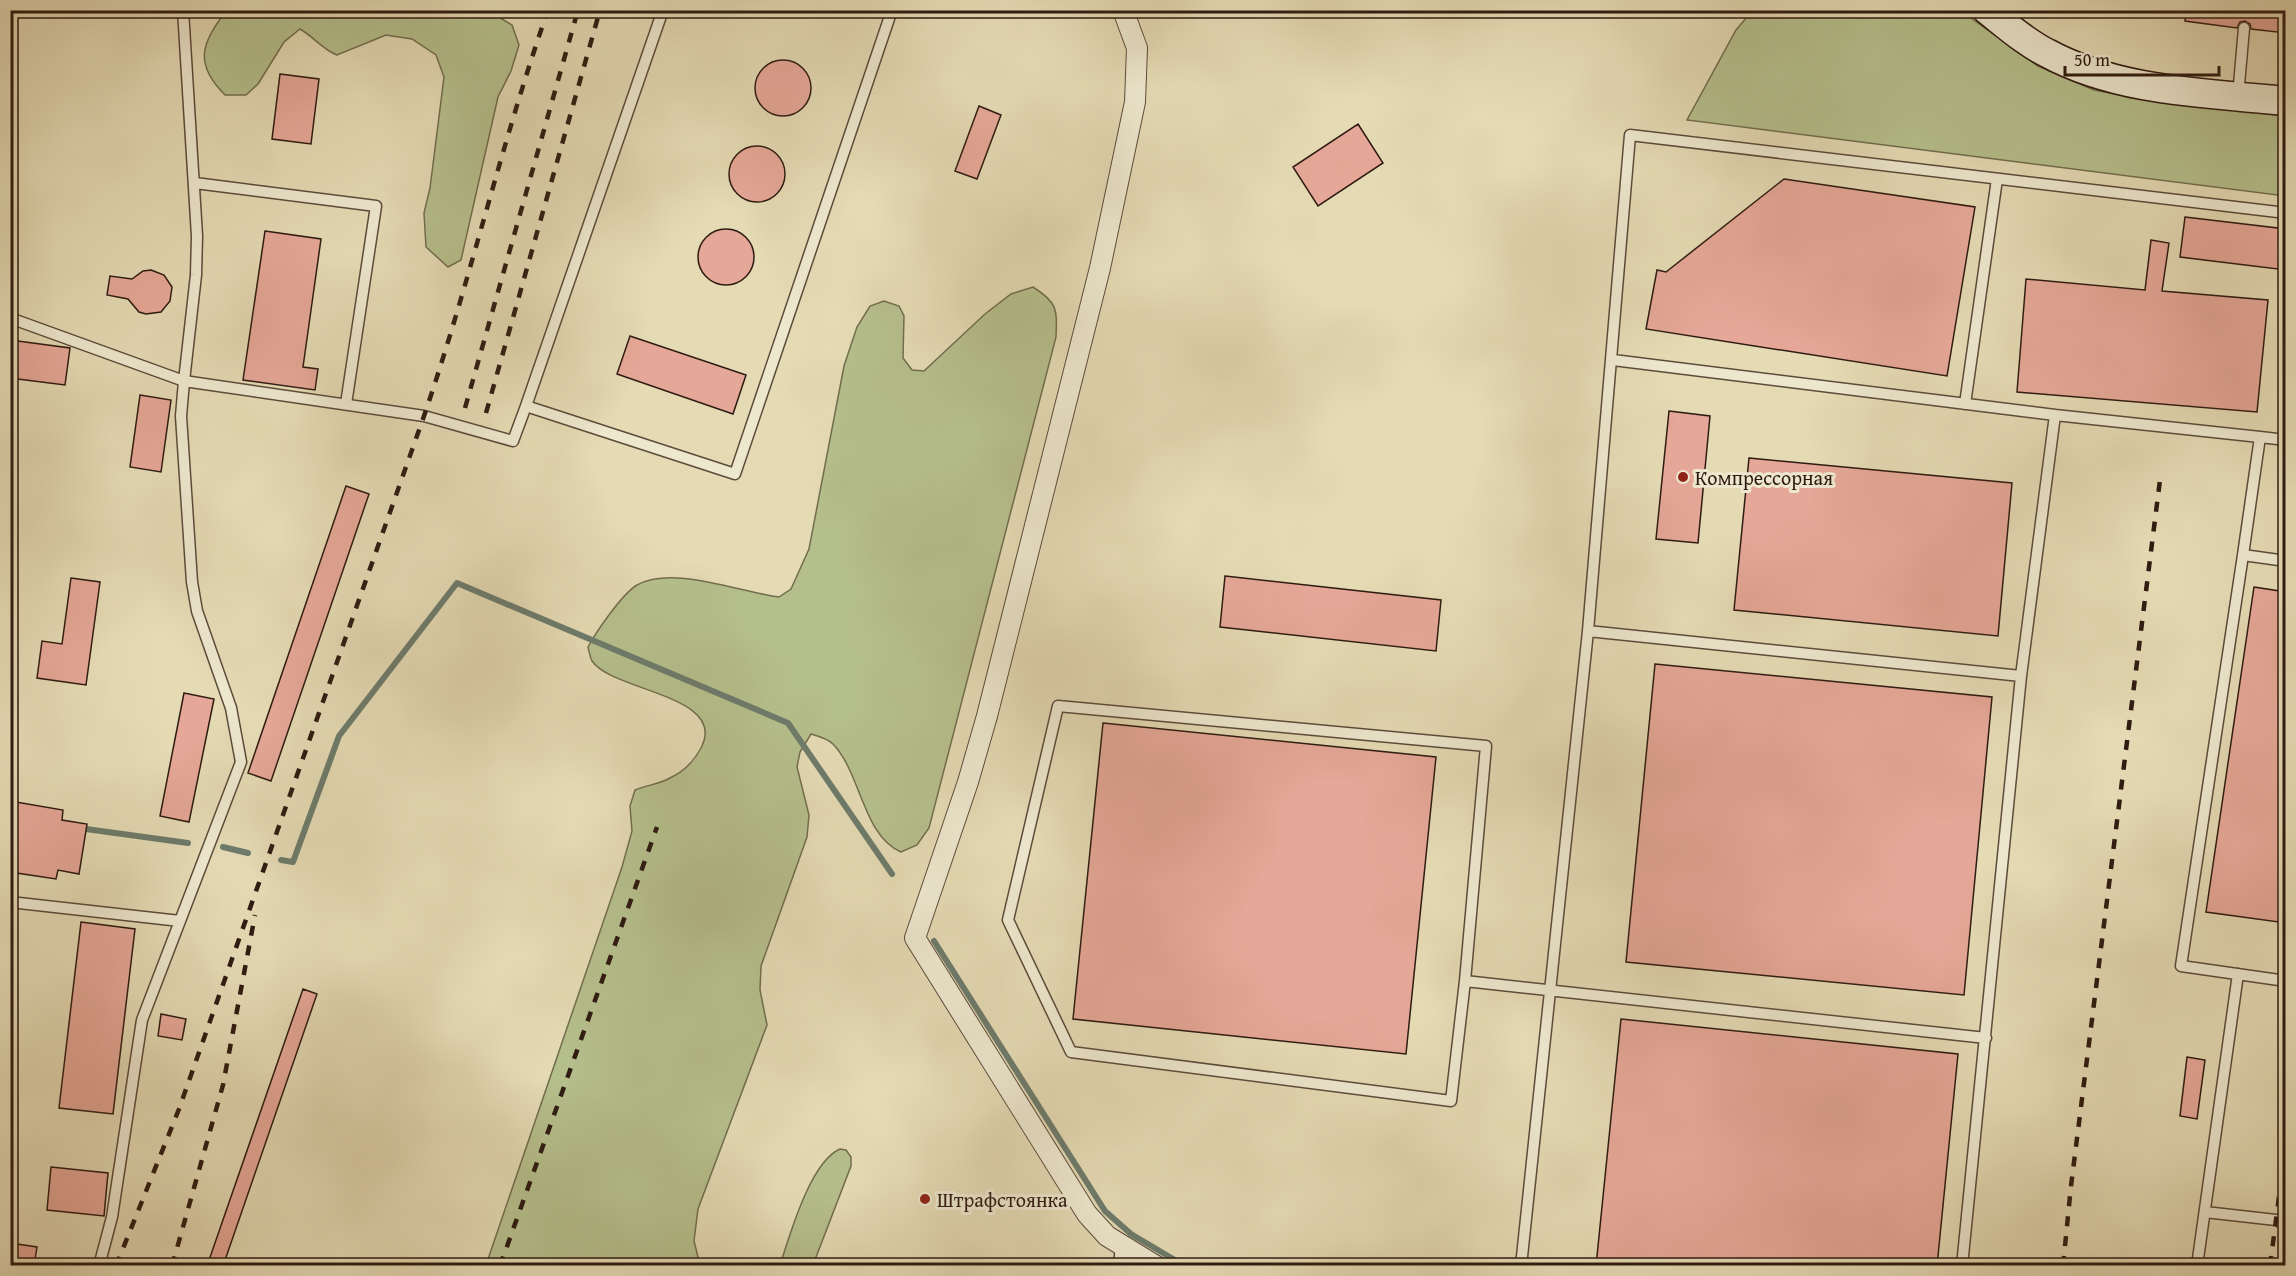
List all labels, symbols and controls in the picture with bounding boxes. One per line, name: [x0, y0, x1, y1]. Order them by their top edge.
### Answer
scale bar: [2065, 39, 2220, 77]
text: 50 m: [2074, 46, 2110, 73]
place label: Компрессорная: [1695, 463, 1833, 492]
marker: Компрессорная: [1676, 470, 1690, 484]
place label: Штрафстоянка: [937, 1185, 1068, 1214]
marker: Штрафстоянка: [918, 1192, 932, 1206]

